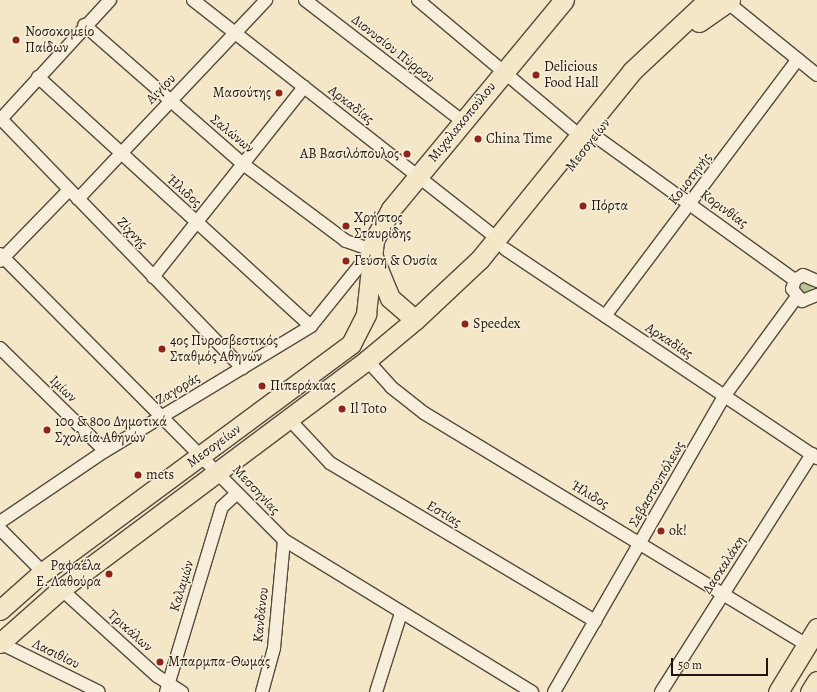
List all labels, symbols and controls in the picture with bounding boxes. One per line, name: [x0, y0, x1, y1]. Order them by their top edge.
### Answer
street label: Διονυσίου Πύρρου: [348, 11, 438, 87]
place label: Νοσοκομείο Παίδων: [25, 24, 94, 56]
marker: Νοσοκομείο Παίδων: [10, 34, 22, 46]
place label: Delicious Food Hall: [544, 59, 598, 92]
street label: Αιγίου: [143, 70, 179, 108]
marker: Delicious Food Hall: [531, 70, 541, 80]
street label: Μιχαλακοπούλου: [425, 79, 499, 165]
street label: Αρκαδίας: [325, 82, 377, 128]
place label: Μασούτης: [213, 85, 271, 101]
marker: Μασούτης: [274, 88, 284, 98]
street label: Σαλώνων: [207, 111, 257, 157]
street label: Μεσογείων: [562, 115, 614, 175]
place label: China Time: [486, 131, 552, 147]
marker: China Time: [473, 134, 483, 144]
place label: ΑΒ Βασιλόπουλος: [300, 146, 399, 162]
marker: ΑΒ Βασιλόπουλος: [402, 149, 412, 159]
street label: Κομοτηνής: [665, 150, 715, 208]
street label: Ήλιδος: [163, 171, 205, 211]
street label: Κορινθίας: [697, 186, 751, 232]
place label: Πόρτα: [591, 198, 628, 214]
marker: Πόρτα: [578, 201, 588, 211]
place label: Χρήστος Σταυρίδης: [354, 210, 411, 242]
street label: Ζίχνης: [113, 214, 151, 252]
marker: Χρήστος Σταυρίδης: [341, 221, 351, 231]
place label: Γεύση & Ουσία: [354, 253, 437, 269]
marker: Γεύση & Ουσία: [341, 256, 351, 266]
place label: Speedex: [473, 316, 521, 332]
marker: Speedex: [460, 319, 470, 329]
street label: Αρκαδίας: [642, 319, 696, 363]
place label: 4ος Πυροσβεστικός Σταθμός Αθηνών: [170, 333, 278, 366]
marker: 4ος Πυροσβεστικός Σταθμός Αθηνών: [157, 344, 167, 354]
street label: Ζαγοράς: [153, 369, 203, 409]
street label: Ιμίων: [46, 372, 80, 406]
place label: Πιπεράκιας: [270, 378, 336, 394]
marker: Πιπεράκιας: [257, 381, 267, 391]
place label: Il Toto: [350, 401, 387, 417]
marker: Il Toto: [337, 404, 347, 414]
place label: 10ο & 80ο Δημοτικά Σχολεία Αθηνών: [55, 414, 167, 446]
street label: Μεσογείων: [184, 421, 244, 471]
marker: 10ο & 80ο Δημοτικά Σχολεία Αθηνών: [42, 425, 52, 435]
street label: Σεβαστουπόλεως: [626, 438, 688, 530]
street label: Μεσσηνίας: [229, 462, 283, 518]
place label: mets: [146, 467, 174, 483]
marker: mets: [133, 470, 143, 480]
street label: Ήλιδος: [568, 477, 612, 513]
street label: Εστίας: [424, 497, 464, 531]
place label: ok!: [669, 523, 687, 539]
marker: ok!: [656, 526, 666, 536]
street label: Δασκαλάκη: [699, 533, 749, 597]
place label: Ραφαέλα Ε. Λαθούρα: [36, 558, 101, 590]
street label: Καλαμών: [166, 558, 198, 614]
marker: Ραφαέλα Ε. Λαθούρα: [104, 569, 114, 579]
street label: Κανδάνου: [250, 587, 272, 643]
street label: Τρικάλων: [104, 606, 156, 656]
street label: Λασιθίου: [30, 635, 82, 673]
scale bar: [673, 650, 770, 676]
place label: Μπαρμπα-Θωμάς: [168, 654, 270, 670]
marker: Μπαρμπα-Θωμάς: [155, 657, 165, 667]
text: 50 m: [678, 657, 702, 673]

